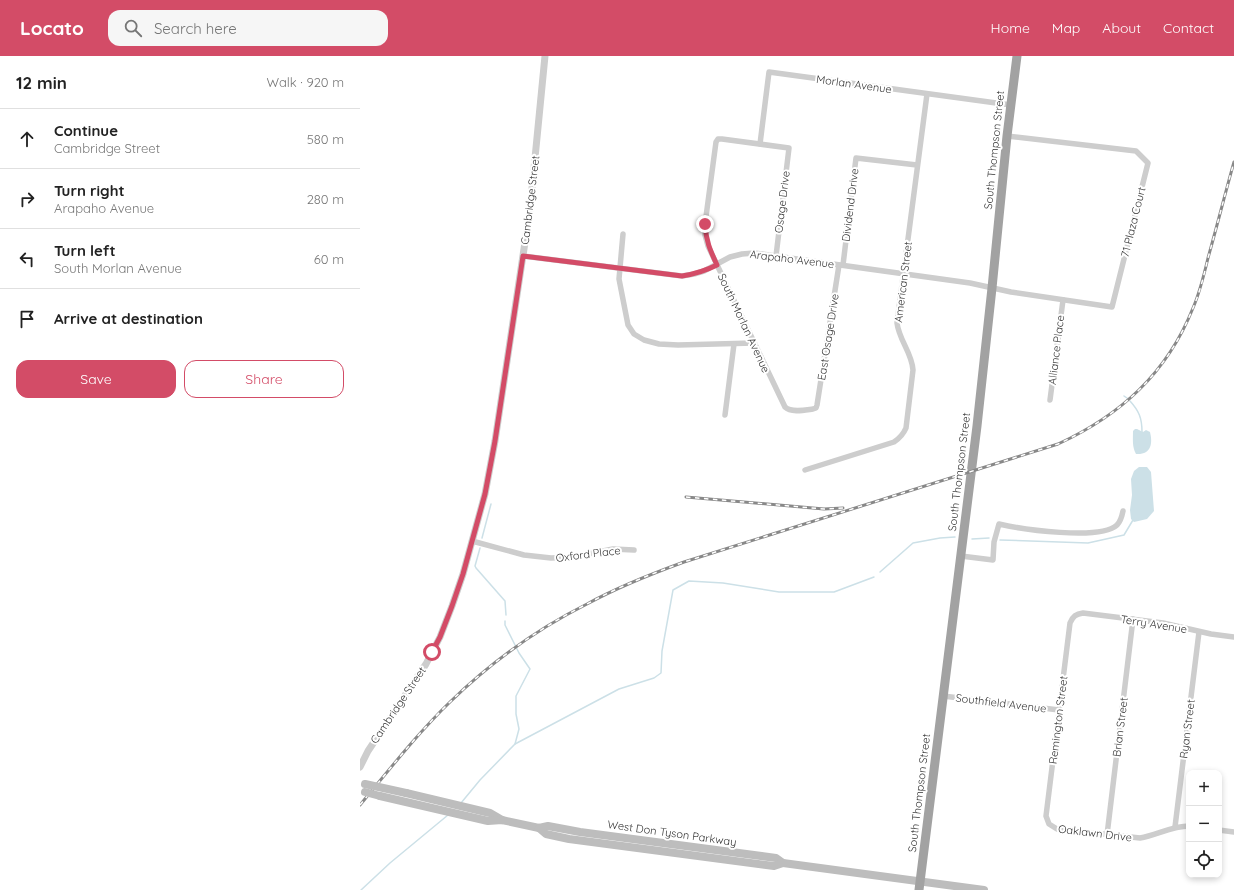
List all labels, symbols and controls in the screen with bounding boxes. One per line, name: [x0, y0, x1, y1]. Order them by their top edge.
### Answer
search box: [108, 10, 388, 46]
text: Locato: [20, 16, 84, 40]
icon: search: [122, 17, 144, 39]
text: Search here: [154, 19, 237, 38]
text: Home: [991, 19, 1030, 37]
text: Map: [1052, 19, 1080, 37]
text: About: [1102, 19, 1141, 37]
text: Contact: [1163, 19, 1214, 37]
text: 12 min: [16, 72, 67, 93]
street label: Morlan Avenue: [815, 72, 893, 96]
text: Walk · 920 m: [267, 74, 344, 90]
street label: South Thompson Street: [981, 90, 1007, 210]
text: Continue: [54, 121, 118, 140]
icon: ahead: [16, 128, 38, 150]
text: 580 m: [307, 131, 344, 147]
text: Cambridge Street: [54, 140, 160, 156]
street label: Cambridge Street: [518, 154, 542, 245]
street label: Dividend Drive: [839, 168, 861, 242]
street label: Osage Drive: [771, 170, 793, 234]
text: Turn right: [54, 181, 125, 200]
street label: 71 Plaza Court: [1118, 185, 1149, 259]
icon: right: [16, 188, 38, 210]
text: 280 m: [307, 191, 344, 207]
text: Arapaho Avenue: [54, 200, 154, 216]
route end: [696, 215, 714, 233]
street label: American Street: [891, 240, 915, 323]
text: Turn left: [54, 241, 116, 260]
street label: Arapaho Avenue: [749, 247, 835, 271]
icon: left: [16, 248, 38, 270]
text: 60 m: [314, 251, 344, 267]
text: South Morlan Avenue: [54, 260, 182, 276]
street label: South Morlan Avenue: [715, 271, 773, 375]
street label: East Osage Drive: [814, 293, 842, 381]
icon: arrive: [16, 308, 38, 330]
text: Arrive at destination: [54, 309, 203, 328]
street label: Alliance Place: [1045, 314, 1067, 386]
button: Save: [16, 360, 176, 398]
button: Share: [184, 360, 344, 398]
street label: South Thompson Street: [945, 412, 973, 532]
street label: Oxford Place: [555, 543, 621, 565]
street label: Terry Avenue: [1120, 612, 1188, 636]
route start: [423, 643, 441, 661]
street label: Cambridge Street: [367, 664, 429, 746]
street label: Remington Street: [1046, 675, 1070, 765]
street label: Southfield Avenue: [955, 690, 1047, 716]
street label: Brian Street: [1109, 696, 1131, 758]
street label: Ryan Street: [1176, 698, 1198, 759]
street label: South Thompson Street: [905, 733, 933, 853]
map controls: [1186, 770, 1222, 878]
button: +: [1186, 770, 1222, 806]
button: −: [1186, 806, 1222, 842]
street label: West Don Tyson Parkway: [607, 817, 737, 849]
street label: Oaklawn Drive: [1057, 822, 1133, 844]
button: locate: [1186, 842, 1222, 878]

